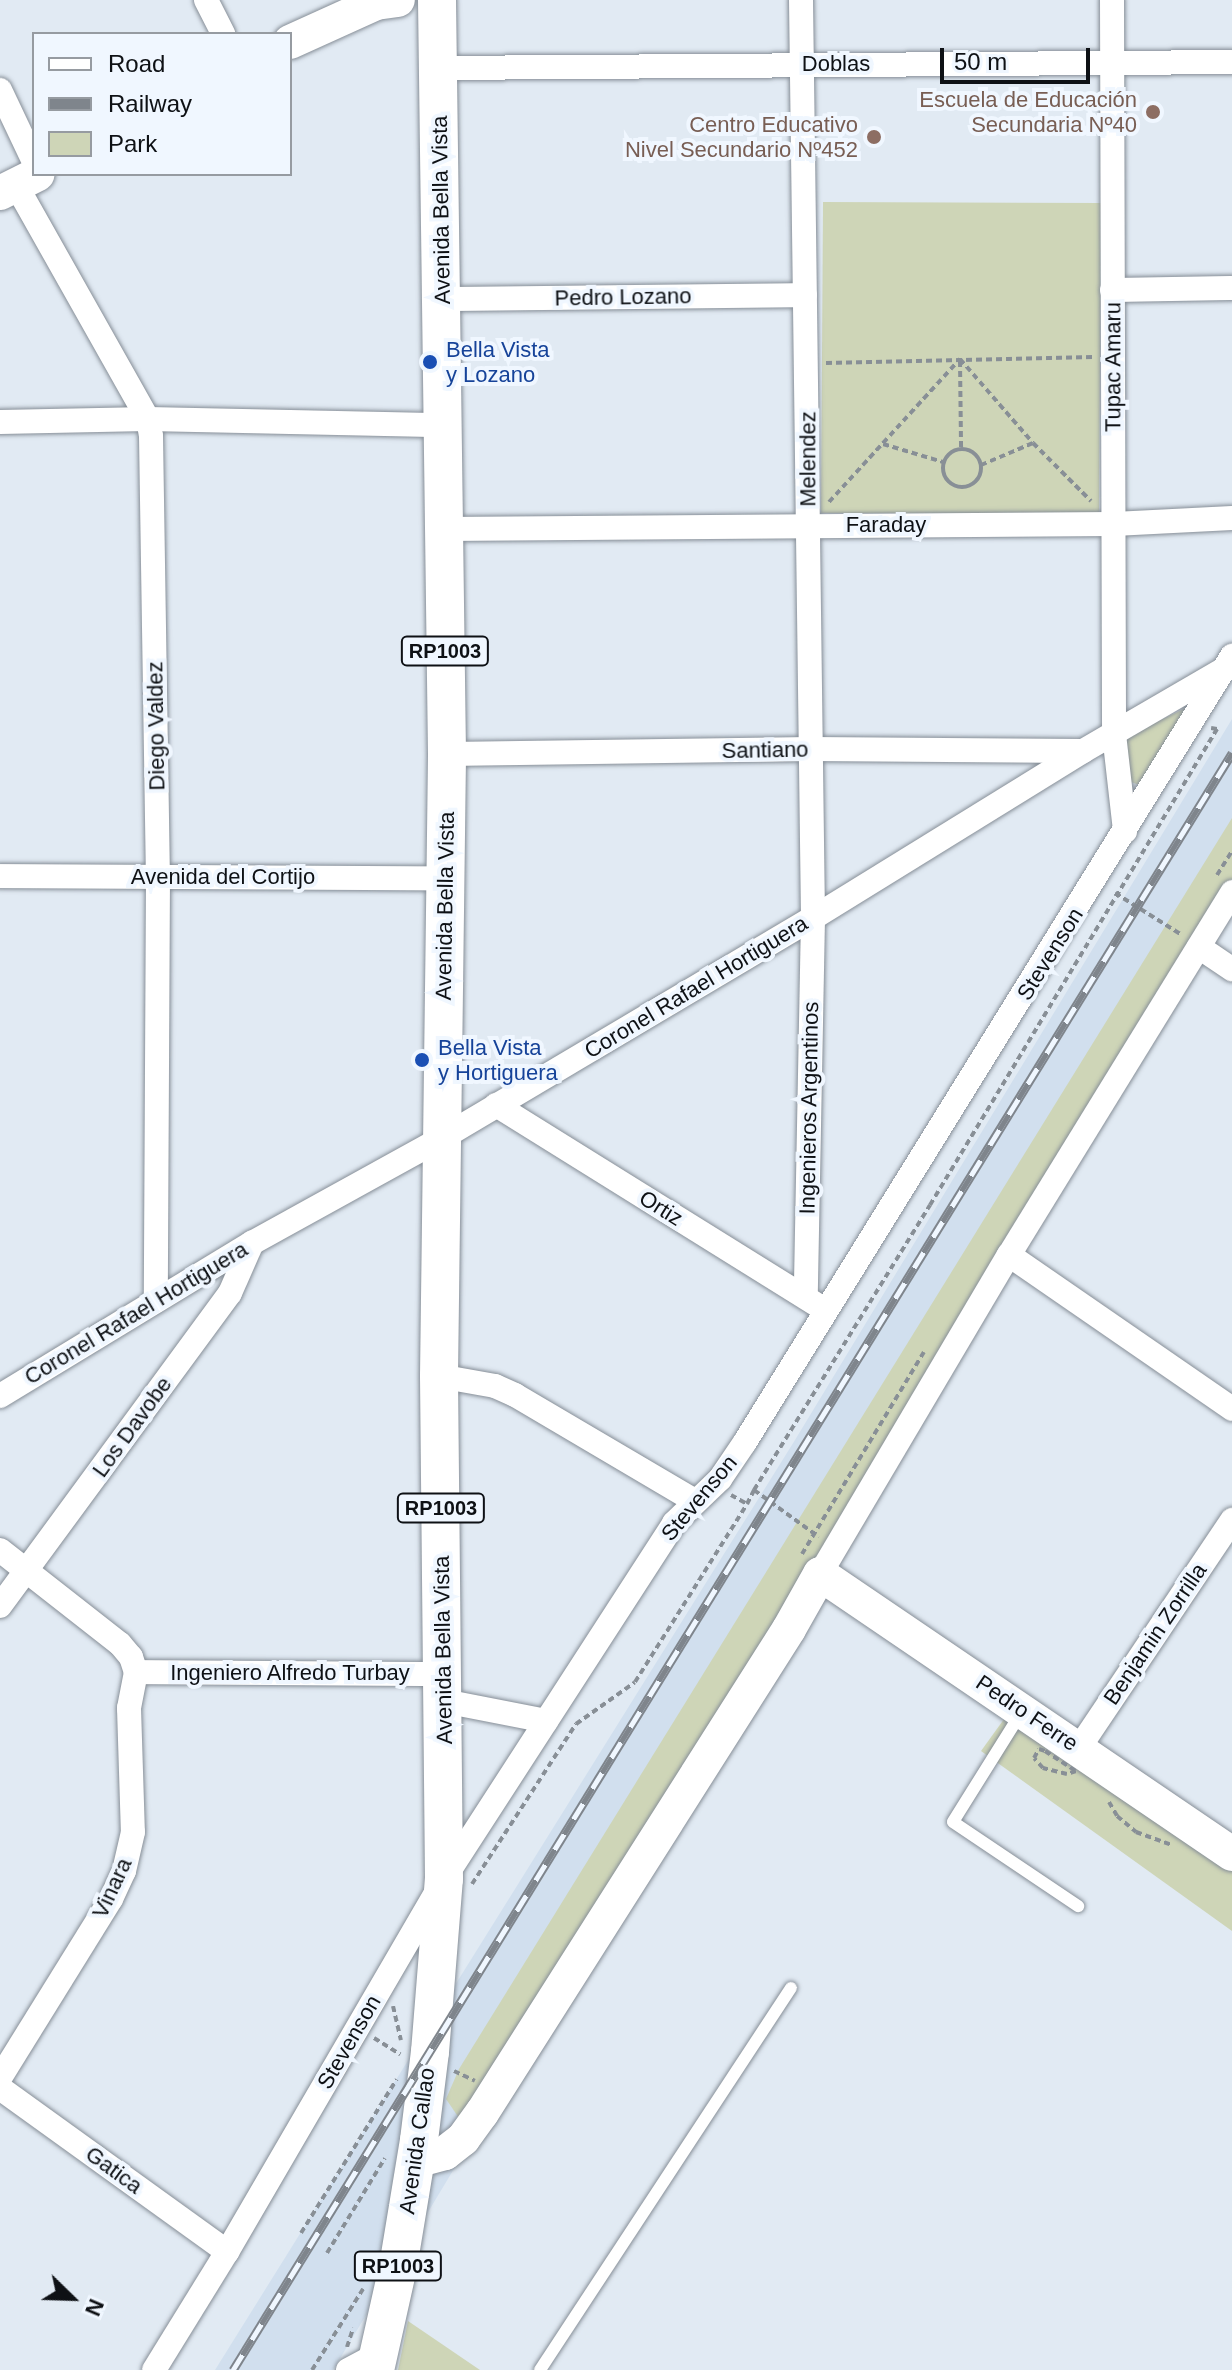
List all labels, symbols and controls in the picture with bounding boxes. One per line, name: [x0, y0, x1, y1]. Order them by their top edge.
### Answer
legend: [32, 32, 292, 176]
scale bar: [944, 32, 1094, 82]
text: 50 m: [954, 48, 1007, 75]
text: Road: [108, 50, 165, 77]
street label: Doblas: [802, 51, 870, 77]
place label: Escuela de Educación Secundaria Nº40: [919, 86, 1137, 138]
text: Railway: [108, 90, 192, 117]
marker: Escuela de Educación Secundaria Nº40: [1144, 103, 1162, 121]
place label: Centro Educativo Nivel Secundario Nº452: [625, 111, 858, 162]
street label: Avenida Bella Vista: [426, 115, 456, 305]
marker: Centro Educativo Nivel Secundario Nº452: [865, 128, 883, 146]
text: Park: [108, 130, 157, 157]
street label: Pedro Lozano: [554, 283, 692, 311]
street label: Tupac Amaru: [1100, 301, 1126, 433]
place label: Bella Vista y Lozano: [446, 336, 550, 388]
marker: Bella Vista y Lozano: [421, 353, 439, 371]
street label: Melendez: [795, 411, 821, 507]
street label: Faraday: [846, 512, 926, 538]
road number: RP1003: [399, 635, 491, 667]
street label: Diego Valdez: [142, 661, 170, 791]
street label: Santiano: [721, 736, 809, 764]
street label: Avenida Bella Vista: [430, 811, 460, 1001]
street label: Avenida del Cortijo: [131, 864, 315, 890]
street label: Stevenson: [1011, 903, 1089, 1005]
street label: Coronel Rafael Hortiguera: [580, 910, 812, 1064]
street label: Ingenieros Argentinos: [794, 1001, 824, 1215]
place label: Bella Vista y Hortiguera: [438, 1034, 558, 1086]
marker: Bella Vista y Hortiguera: [413, 1051, 431, 1069]
street label: Ortiz: [634, 1185, 688, 1231]
street label: Coronel Rafael Hortiguera: [20, 1236, 252, 1390]
street label: Los Davobe: [87, 1372, 177, 1482]
street label: Stevenson: [655, 1450, 743, 1546]
road number: RP1003: [395, 1492, 487, 1524]
street label: Avenida Bella Vista: [428, 1555, 458, 1745]
street label: Benjamin Zorrilla: [1098, 1558, 1212, 1710]
street label: Ingeniero Alfredo Turbay: [169, 1660, 411, 1686]
street label: Pedro Ferre: [971, 1669, 1083, 1757]
street label: Vinara: [87, 1854, 137, 1922]
street label: Stevenson: [312, 1990, 386, 2094]
street label: Avenida Callao: [394, 2066, 440, 2216]
street label: Gatica: [81, 2141, 147, 2199]
road number: RP1003: [352, 2250, 444, 2282]
north arrow: [32, 2258, 112, 2338]
text: N: [80, 2295, 109, 2320]

